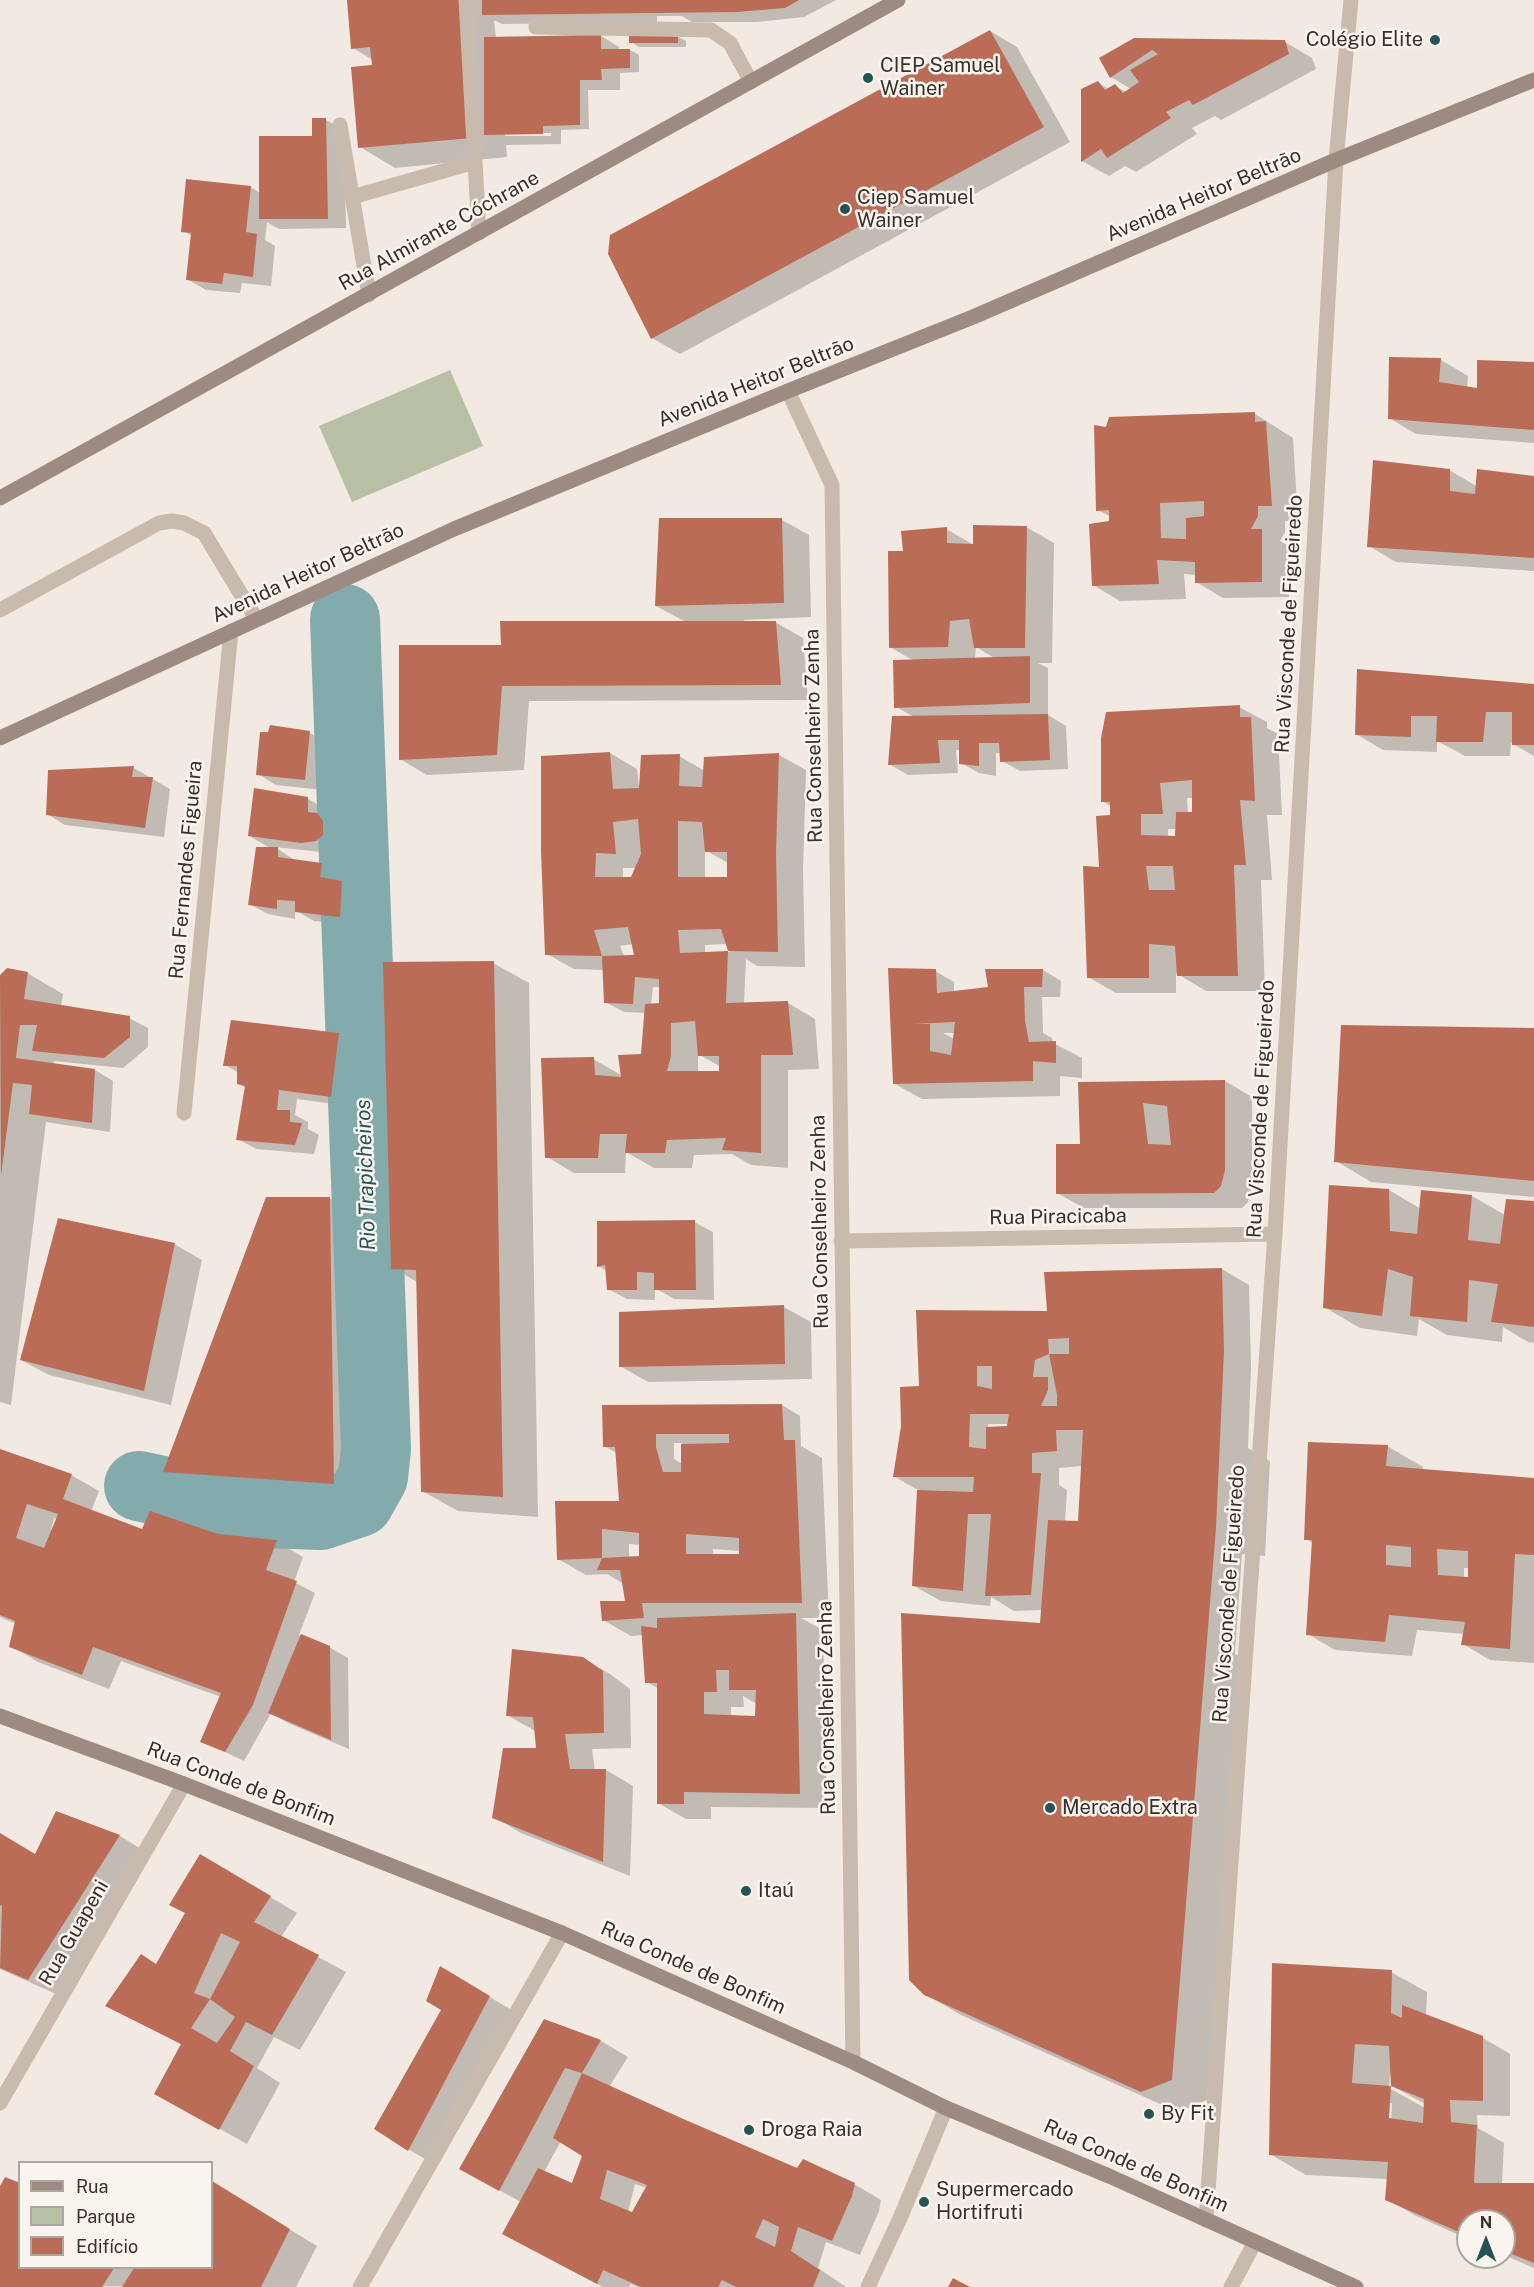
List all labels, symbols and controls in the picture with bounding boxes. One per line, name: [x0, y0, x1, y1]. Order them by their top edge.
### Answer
place label: Colégio Elite: [1306, 28, 1423, 52]
marker: Colégio Elite: [1428, 33, 1442, 47]
place label: CIEP Samuel Wainer: [880, 54, 1000, 101]
marker: CIEP Samuel Wainer: [861, 71, 875, 85]
street label: Avenida Heitor Beltrão: [1103, 143, 1305, 247]
street label: Rua Almirante Cóchrane: [335, 166, 543, 296]
place label: Ciep Samuel Wainer: [857, 186, 975, 233]
marker: Ciep Samuel Wainer: [838, 202, 852, 216]
street label: Avenida Heitor Beltrão: [655, 332, 857, 432]
street label: Rua Visconde de Figueiredo: [1270, 494, 1308, 754]
street label: Avenida Heitor Beltrão: [208, 518, 408, 628]
street label: Rua Conselheiro Zenha: [800, 629, 828, 843]
street label: Rua Fernandes Figueira: [164, 760, 208, 980]
street label: Rua Visconde de Figueiredo: [1242, 979, 1280, 1239]
water label: Rio Trapicheiros: [351, 1099, 381, 1251]
street label: Rua Conselheiro Zenha: [806, 1115, 834, 1329]
street label: Rua Piracicaba: [989, 1204, 1127, 1230]
street label: Rua Visconde de Figueiredo: [1208, 1464, 1250, 1724]
street label: Rua Conselheiro Zenha: [813, 1601, 841, 1815]
street label: Rua Conde de Bonfim: [143, 1737, 339, 1831]
place label: Mercado Extra: [1062, 1796, 1198, 1820]
marker: Mercado Extra: [1043, 1801, 1057, 1815]
street label: Rua Guapeni: [34, 1876, 114, 1990]
place label: Itaú: [758, 1879, 794, 1903]
marker: Itaú: [739, 1884, 753, 1898]
street label: Rua Conde de Bonfim: [597, 1916, 789, 2020]
place label: By Fit: [1161, 2102, 1215, 2126]
marker: By Fit: [1142, 2107, 1156, 2121]
street label: Rua Conde de Bonfim: [1040, 2114, 1232, 2218]
place label: Droga Raia: [761, 2118, 862, 2142]
marker: Droga Raia: [742, 2123, 756, 2137]
legend: [18, 2161, 213, 2269]
text: Rua: [76, 2176, 108, 2197]
place label: Supermercado Hortifruti: [936, 2178, 1074, 2225]
marker: Supermercado Hortifruti: [917, 2195, 931, 2209]
text: Parque: [76, 2206, 136, 2227]
north arrow: [1456, 2209, 1516, 2269]
text: N: [1480, 2213, 1492, 2232]
text: Edifício: [76, 2236, 138, 2257]

